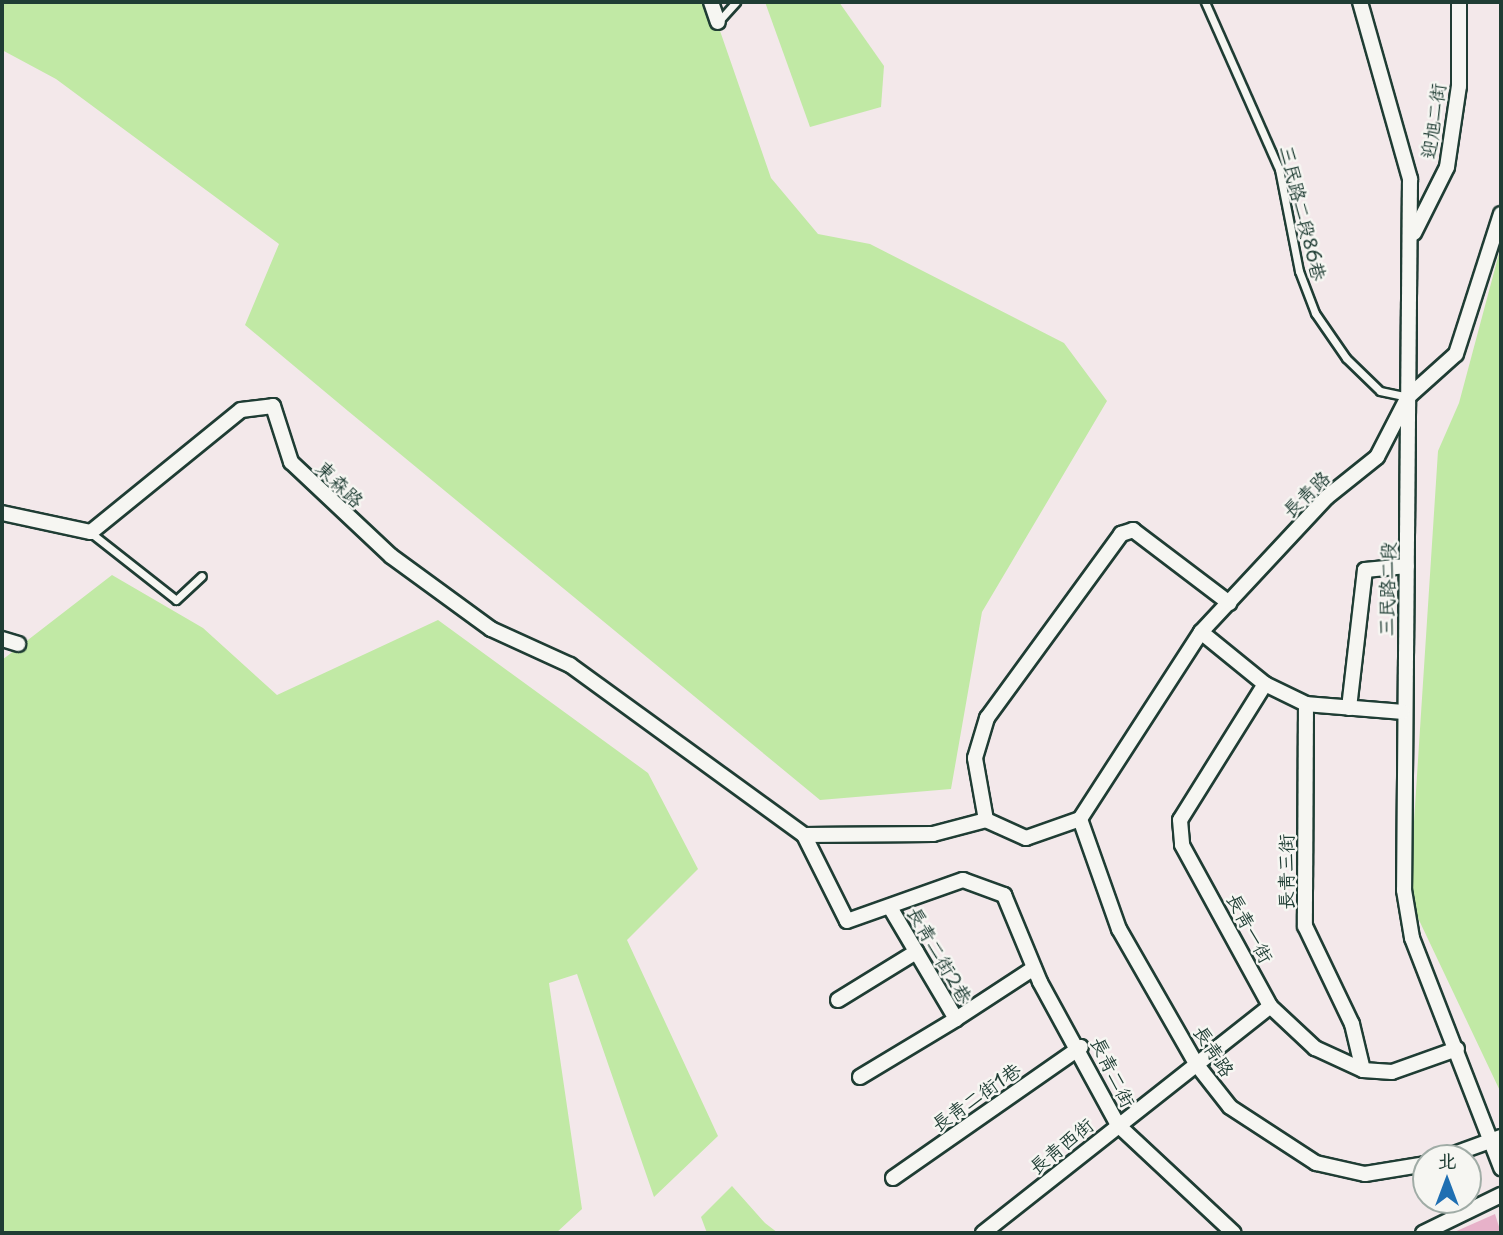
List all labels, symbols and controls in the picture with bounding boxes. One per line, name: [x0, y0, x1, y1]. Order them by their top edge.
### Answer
street label: 迎旭二街: [1416, 82, 1450, 160]
street label: 三民路二段86巷: [1275, 143, 1331, 283]
street label: 東森路: [312, 456, 368, 512]
street label: 長青路: [1278, 466, 1334, 522]
street label: 三民路二段: [1375, 541, 1399, 637]
street label: 長青三街: [1275, 834, 1297, 910]
street label: 長青一街: [1222, 889, 1278, 967]
street label: 長青二街2巷: [903, 902, 977, 1008]
street label: 長青路: [1189, 1021, 1239, 1081]
street label: 長青二街: [1086, 1033, 1140, 1111]
street label: 長青二街1巷: [927, 1058, 1025, 1136]
street label: 長青西街: [1024, 1113, 1098, 1179]
north arrow: [1412, 1144, 1482, 1214]
text: 北: [1437, 1146, 1457, 1174]

